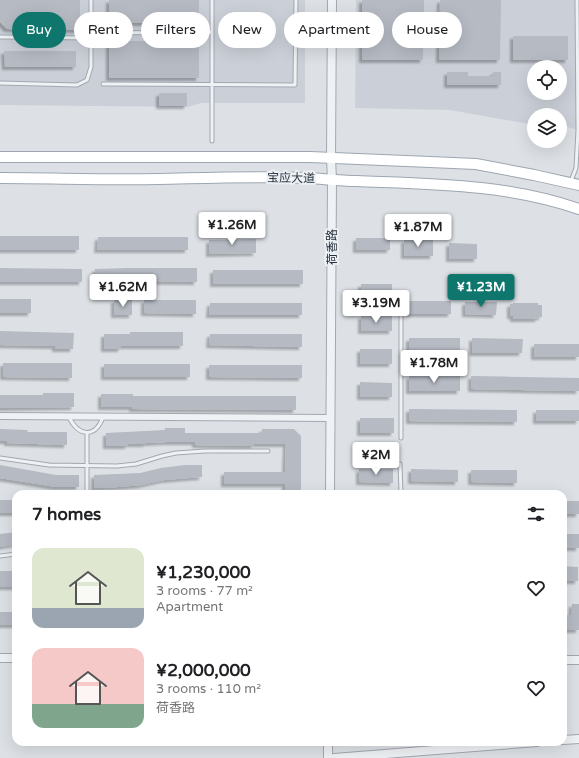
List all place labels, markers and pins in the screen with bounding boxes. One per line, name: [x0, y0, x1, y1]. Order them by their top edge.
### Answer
pin: ¥1.26M: [199, 212, 265, 246]
pin: ¥1.87M: [385, 214, 451, 248]
pin: ¥1.62M: [90, 274, 156, 308]
pin: ¥1.23M: [448, 274, 514, 308]
pin: ¥3.19M: [343, 290, 409, 324]
pin: ¥1.78M: [401, 350, 467, 384]
pin: ¥2M: [357, 442, 395, 476]

